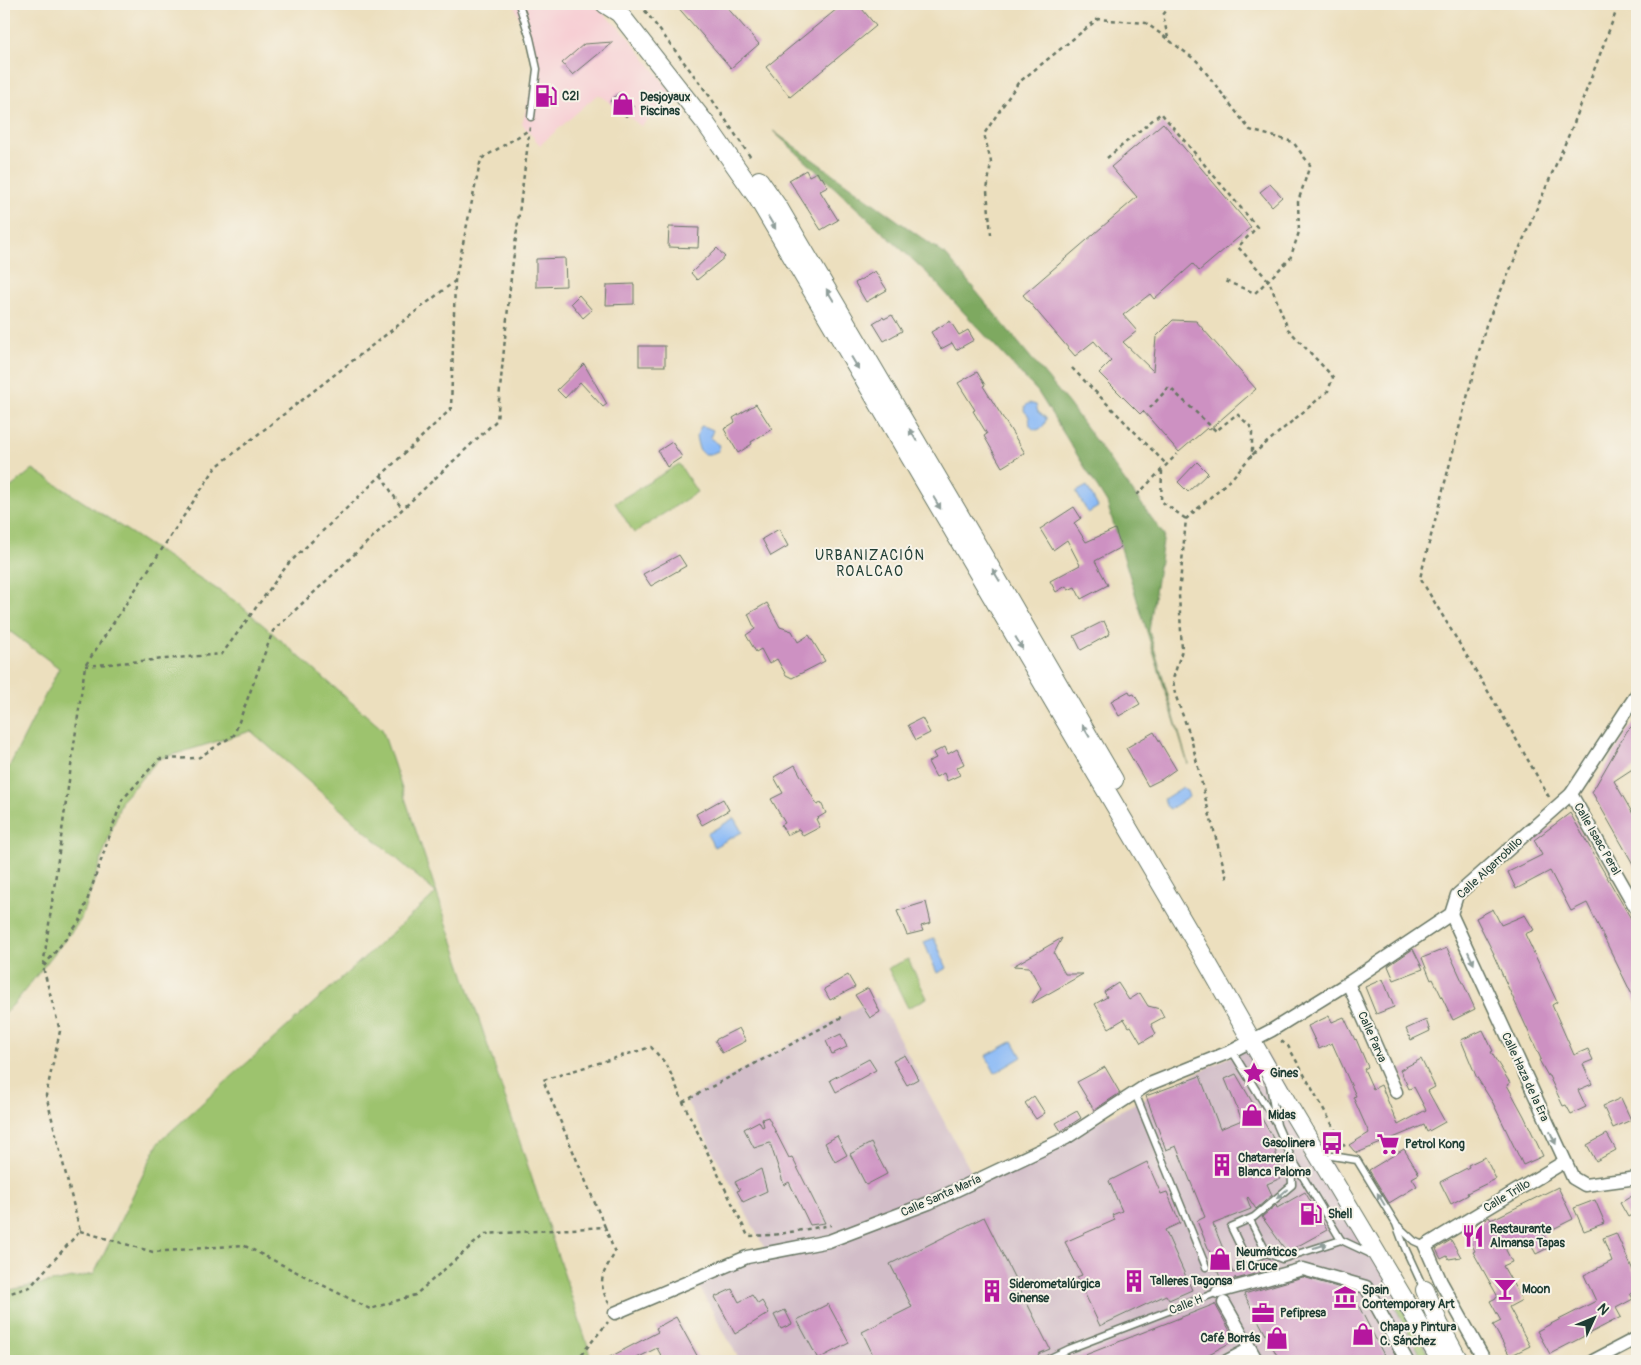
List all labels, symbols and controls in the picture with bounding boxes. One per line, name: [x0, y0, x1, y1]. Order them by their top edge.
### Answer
fuel station icon: C2I: [533, 83, 559, 109]
place label: C2I: [562, 89, 580, 104]
place label: Desjoyaux Piscinas: [640, 90, 691, 119]
shop icon: Desjoyaux Piscinas: [610, 91, 636, 117]
one-way arrow: [768, 216, 777, 229]
one-way arrow: [826, 289, 835, 302]
one-way arrow: [850, 356, 859, 369]
one-way arrow: [908, 429, 917, 442]
one-way arrow: [933, 496, 942, 509]
district label: URBANIZACIÓN ROALCAO: [815, 546, 925, 580]
one-way arrow: [991, 569, 1000, 582]
one-way arrow: [1015, 636, 1024, 649]
one-way arrow: [1081, 725, 1090, 738]
street label: Calle Isaac Peral: [1570, 800, 1624, 878]
street label: Calle Algarrobillo: [1454, 833, 1526, 902]
one-way arrow: [1467, 951, 1475, 965]
street label: Calle Parva: [1354, 1009, 1390, 1065]
street label: Calle Haza de la Era: [1498, 1030, 1552, 1124]
place icon: Gines: [1241, 1060, 1267, 1086]
place label: Gines: [1270, 1066, 1299, 1081]
shop icon: Midas: [1239, 1102, 1265, 1128]
place label: Midas: [1268, 1108, 1296, 1123]
bus stop icon: Gasolinera: [1319, 1130, 1345, 1156]
supermarket icon: Petrol Kong: [1375, 1131, 1401, 1157]
one-way arrow: [1550, 1131, 1558, 1145]
place label: Gasolinera: [1262, 1136, 1315, 1151]
place label: Petrol Kong: [1405, 1137, 1465, 1152]
place label: Chatarrería Blanca Paloma: [1238, 1151, 1311, 1180]
building icon: Chatarrería Blanca Paloma: [1209, 1152, 1235, 1178]
street label: Calle Santa María: [898, 1171, 984, 1220]
street label: Calle Trillo: [1481, 1176, 1534, 1216]
one-way arrow: [1275, 1188, 1288, 1199]
one-way arrow: [1376, 1193, 1386, 1206]
fuel station icon: Shell: [1298, 1201, 1324, 1227]
place label: Shell: [1328, 1207, 1352, 1222]
place label: Restaurante Almansa Tapas: [1490, 1222, 1565, 1251]
restaurant icon: Restaurante Almansa Tapas: [1460, 1223, 1486, 1249]
one-way arrow: [1313, 1242, 1328, 1250]
place label: Neumáticos El Cruce: [1236, 1245, 1297, 1274]
shop icon: Neumáticos El Cruce: [1207, 1246, 1233, 1272]
building icon: Talleres Tagonsa: [1121, 1268, 1147, 1294]
place label: Talleres Tagonsa: [1149, 1274, 1233, 1289]
bar icon: Moon: [1492, 1276, 1518, 1302]
place label: Siderometalúrgica Ginense: [1009, 1277, 1101, 1306]
building icon: Siderometalúrgica Ginense: [979, 1278, 1005, 1304]
place label: Moon: [1522, 1282, 1550, 1297]
place label: Spain Contemporary Art: [1362, 1283, 1456, 1312]
museum icon: Spain Contemporary Art: [1332, 1284, 1358, 1310]
street label: Calle H: [1167, 1292, 1205, 1318]
north arrow: [1568, 1292, 1618, 1342]
office icon: Pefipresa: [1250, 1300, 1276, 1326]
text: N: [1594, 1300, 1612, 1319]
place label: Pefipresa: [1280, 1306, 1327, 1321]
place label: Chapa y Pintura C. Sánchez: [1380, 1320, 1457, 1349]
shop icon: Chapa y Pintura C. Sánchez: [1350, 1321, 1376, 1347]
shop icon: Café Borrás: [1264, 1325, 1290, 1351]
place label: Café Borrás: [1200, 1331, 1261, 1346]

